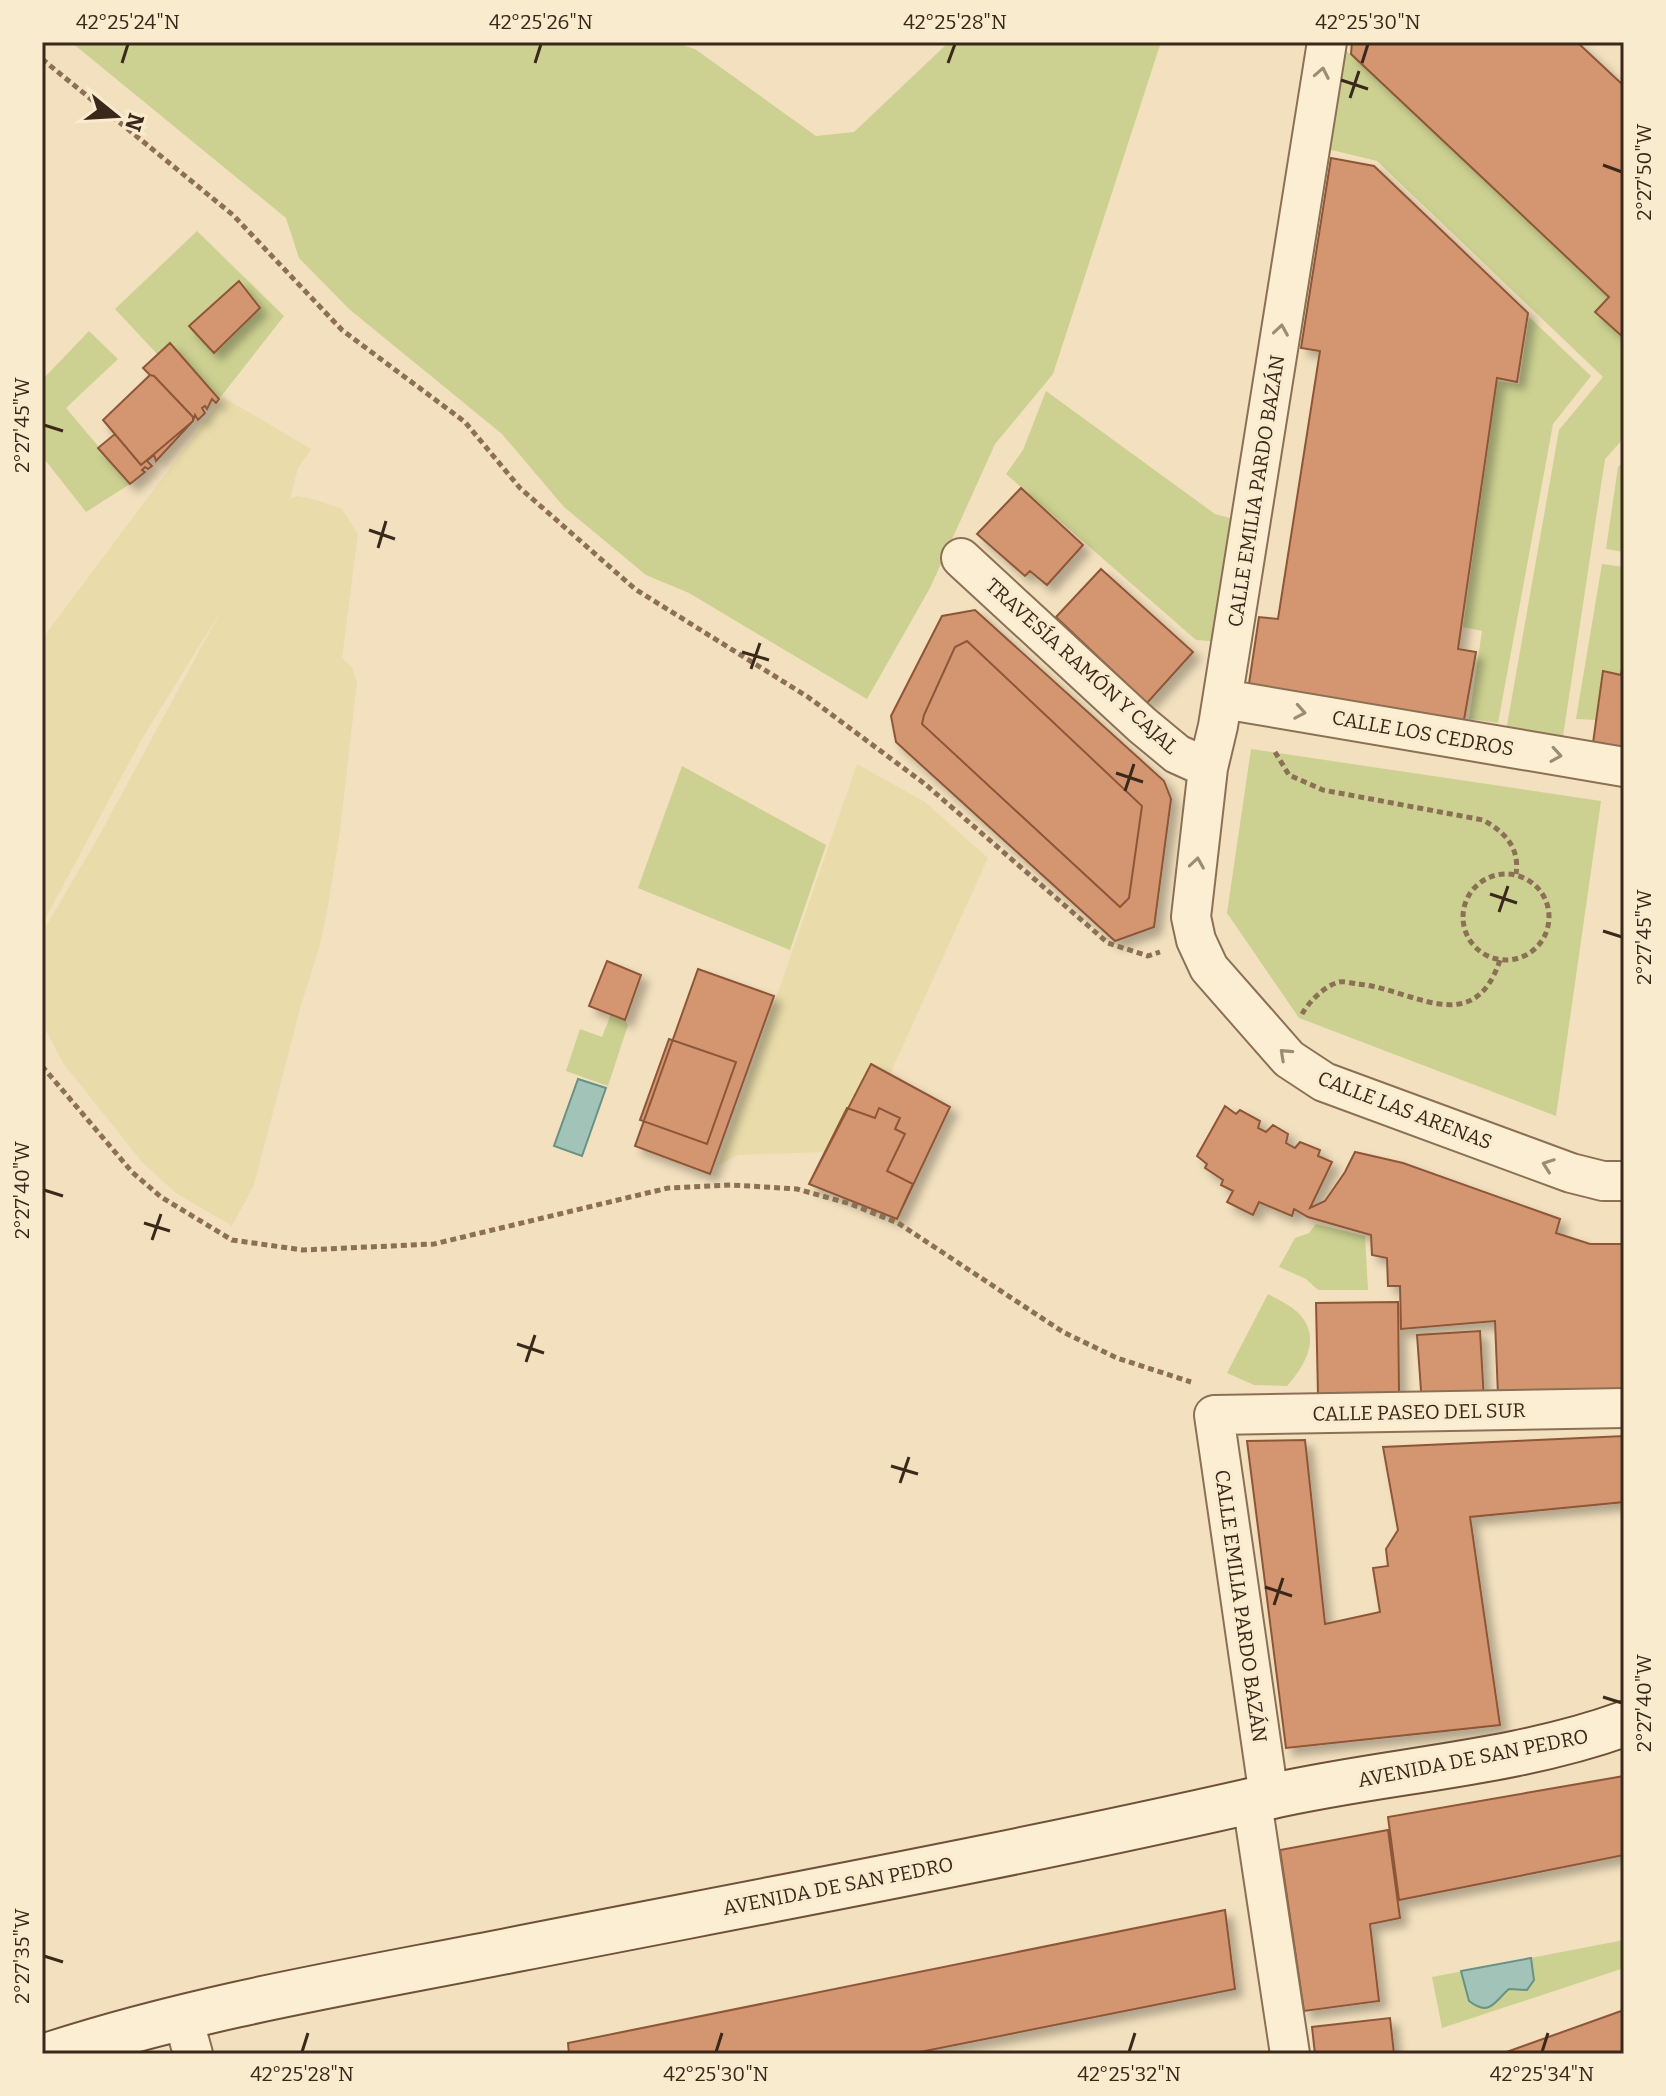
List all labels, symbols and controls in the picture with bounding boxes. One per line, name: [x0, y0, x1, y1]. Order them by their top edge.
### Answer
text: 42°25'24"N: [76, 10, 180, 34]
text: 42°25'26"N: [489, 10, 593, 34]
text: 42°25'28"N: [903, 10, 1007, 34]
text: 42°25'30"N: [1315, 10, 1421, 34]
one-way arrow: [1312, 67, 1329, 80]
north arrow: [76, 76, 156, 156]
text: N: [119, 110, 150, 134]
text: 2°27'50"W: [1632, 123, 1656, 220]
one-way arrow: [1272, 323, 1289, 337]
street label: CALLE EMILIA PARDO BAZÁN: [1223, 353, 1289, 629]
text: 2°27'45"W: [10, 377, 34, 473]
street label: TRAVESÍA RAMÓN Y CAJAL: [981, 573, 1183, 759]
one-way arrow: [1293, 703, 1307, 720]
street label: CALLE LOS CEDROS: [1330, 705, 1516, 761]
one-way arrow: [1549, 746, 1563, 763]
one-way arrow: [1188, 857, 1205, 870]
text: 2°27'45"W: [1632, 889, 1656, 985]
one-way arrow: [1279, 1049, 1294, 1063]
street label: CALLE LAS ARENAS: [1315, 1066, 1495, 1154]
text: 2°27'40"W: [10, 1141, 34, 1239]
one-way arrow: [1542, 1158, 1556, 1175]
street label: CALLE PASEO DEL SUR: [1312, 1398, 1526, 1426]
street label: CALLE EMILIA PARDO BAZÁN: [1210, 1468, 1272, 1744]
text: 2°27'40"W: [1632, 1654, 1656, 1752]
street label: AVENIDA DE SAN PEDRO: [1356, 1724, 1590, 1792]
street label: AVENIDA DE SAN PEDRO: [721, 1852, 955, 1920]
text: 2°27'35"W: [10, 1908, 34, 2004]
text: 42°25'28"N: [250, 2062, 354, 2086]
text: 42°25'30"N: [663, 2062, 769, 2086]
text: 42°25'32"N: [1077, 2062, 1181, 2086]
text: 42°25'34"N: [1490, 2062, 1594, 2086]

